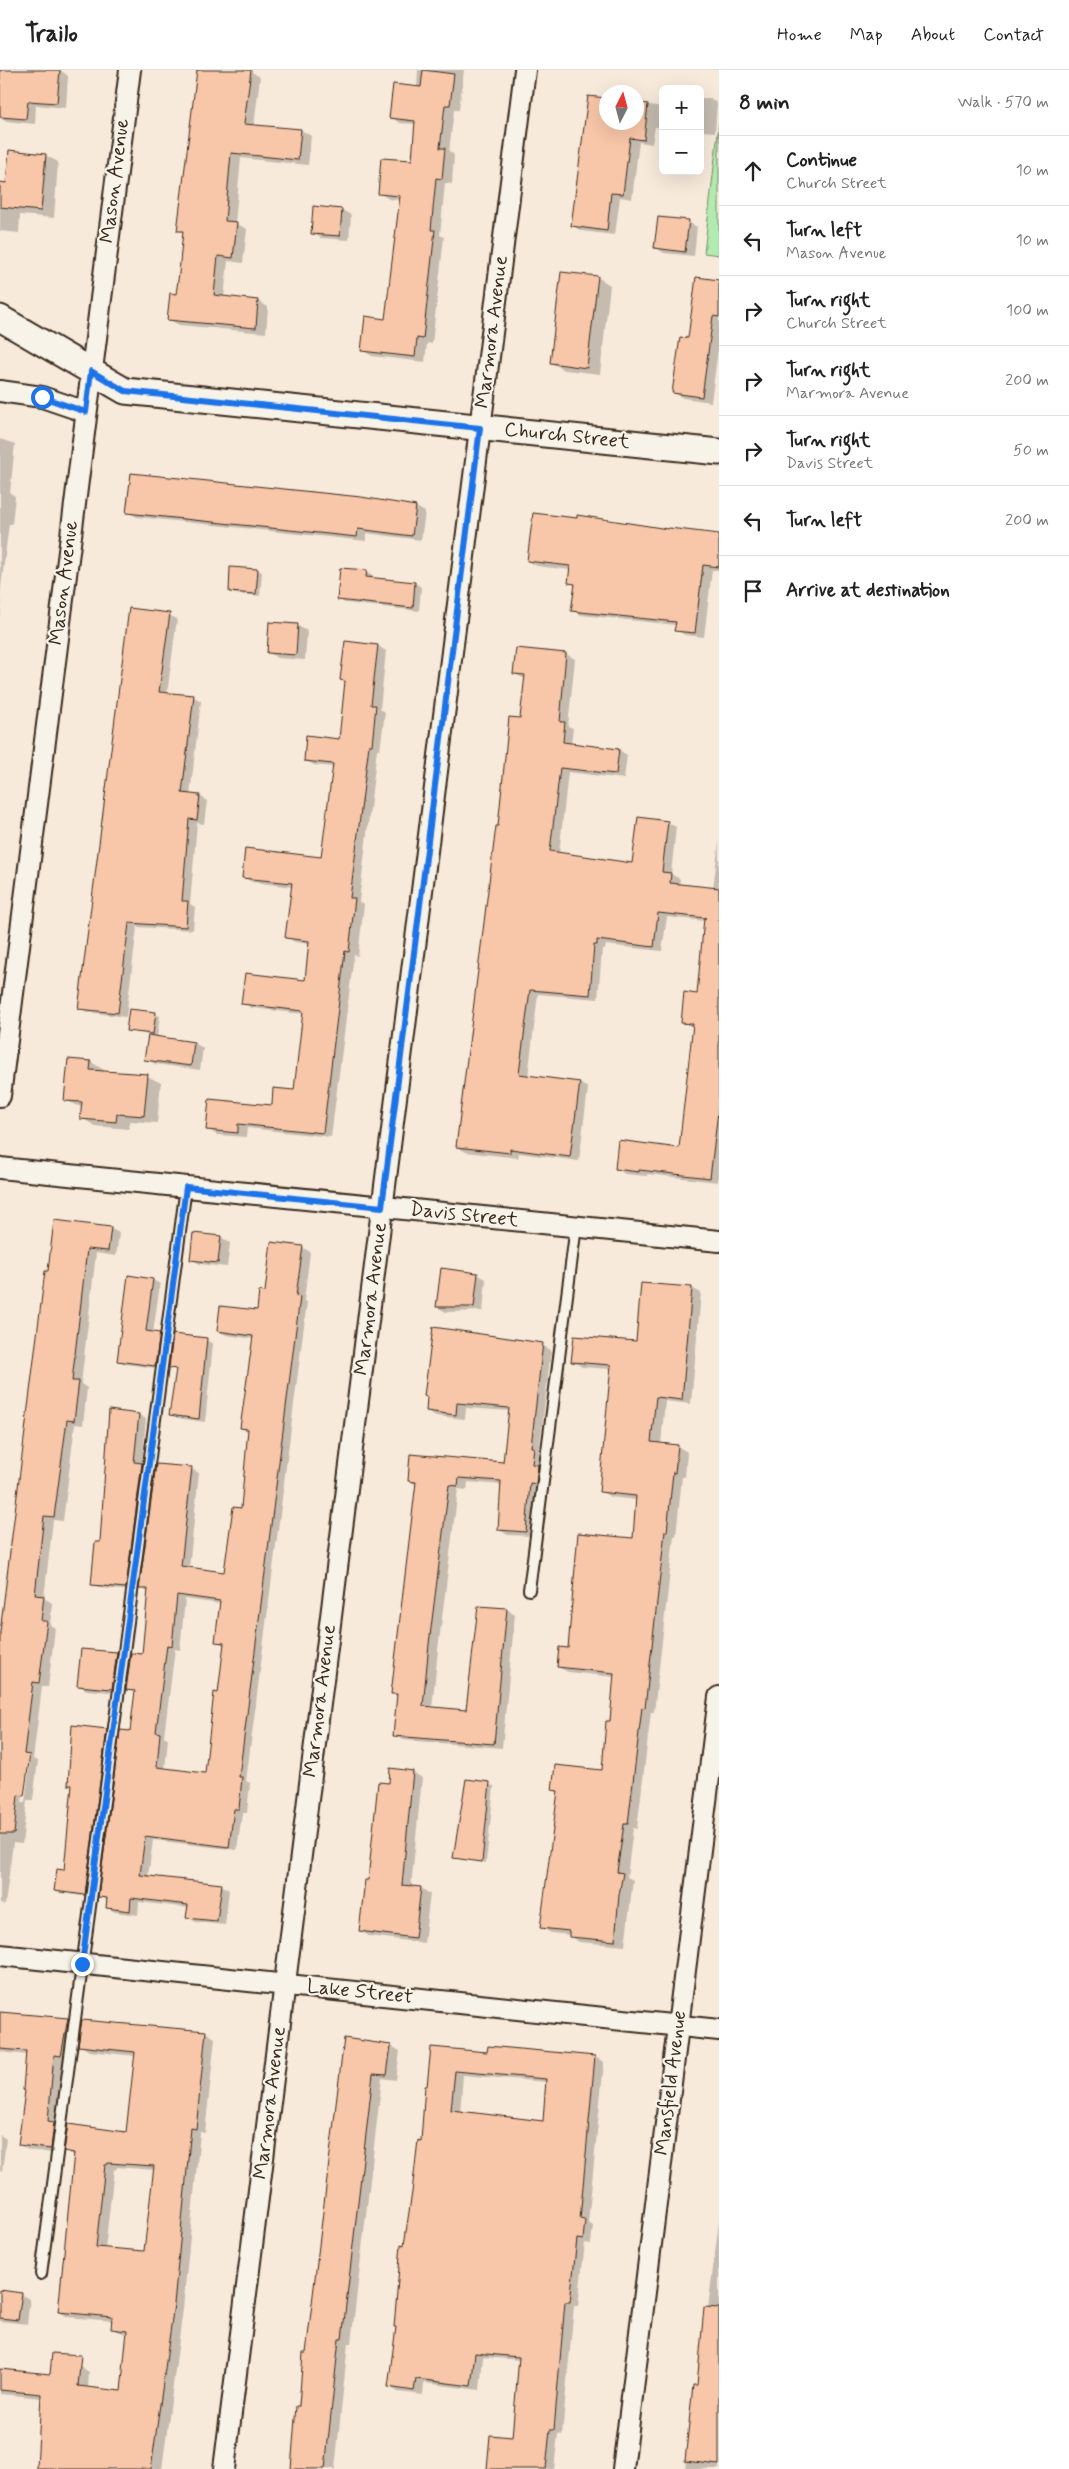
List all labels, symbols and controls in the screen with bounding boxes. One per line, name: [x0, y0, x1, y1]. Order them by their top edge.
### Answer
text: Trailo: [25, 19, 78, 50]
text: Home: [777, 23, 822, 47]
text: Map: [850, 23, 883, 47]
text: About: [911, 23, 955, 47]
text: Contact: [983, 23, 1044, 47]
north arrow: [599, 85, 644, 130]
map controls: [659, 85, 704, 175]
button: +: [659, 85, 704, 130]
text: 8 min: [739, 89, 790, 117]
text: Walk · 570 m: [958, 92, 1049, 113]
street label: Mason Avenue: [94, 117, 136, 245]
button: −: [659, 130, 704, 175]
text: Continue: [786, 148, 857, 173]
icon: ahead: [739, 157, 767, 185]
text: 10 m: [1016, 160, 1049, 181]
text: Church Street: [786, 173, 887, 194]
text: Turn left: [786, 218, 862, 243]
icon: left: [739, 227, 767, 255]
text: 10 m: [1016, 230, 1049, 251]
text: Mason Avenue: [786, 243, 886, 264]
street label: Marmora Avenue: [469, 254, 515, 410]
text: Turn right: [786, 288, 870, 313]
icon: right: [739, 297, 767, 325]
text: 100 m: [1006, 300, 1049, 321]
text: Church Street: [786, 313, 887, 334]
text: Turn right: [786, 358, 870, 383]
icon: right: [739, 367, 767, 395]
text: 200 m: [1005, 370, 1049, 391]
text: Marmora Avenue: [786, 383, 909, 404]
route start: [31, 386, 54, 409]
street label: Church Street: [503, 416, 631, 456]
text: Turn right: [786, 428, 870, 453]
icon: right: [739, 437, 767, 465]
text: 50 m: [1013, 440, 1049, 461]
text: Davis Street: [786, 453, 873, 474]
icon: left: [739, 507, 767, 535]
text: Turn left: [786, 508, 862, 533]
text: 200 m: [1005, 510, 1049, 531]
street label: Mason Avenue: [43, 519, 85, 647]
icon: arrive: [739, 577, 767, 605]
text: Arrive at destination: [786, 578, 950, 603]
street label: Davis Street: [408, 1196, 520, 1234]
street label: Marmora Avenue: [348, 1221, 394, 1377]
street label: Marmora Avenue: [297, 1623, 343, 1779]
route end: [71, 1953, 94, 1976]
street label: Lake Street: [306, 1973, 414, 2011]
street label: Mansfield Avenue: [649, 2009, 693, 2157]
street label: Marmora Avenue: [247, 2025, 293, 2181]

